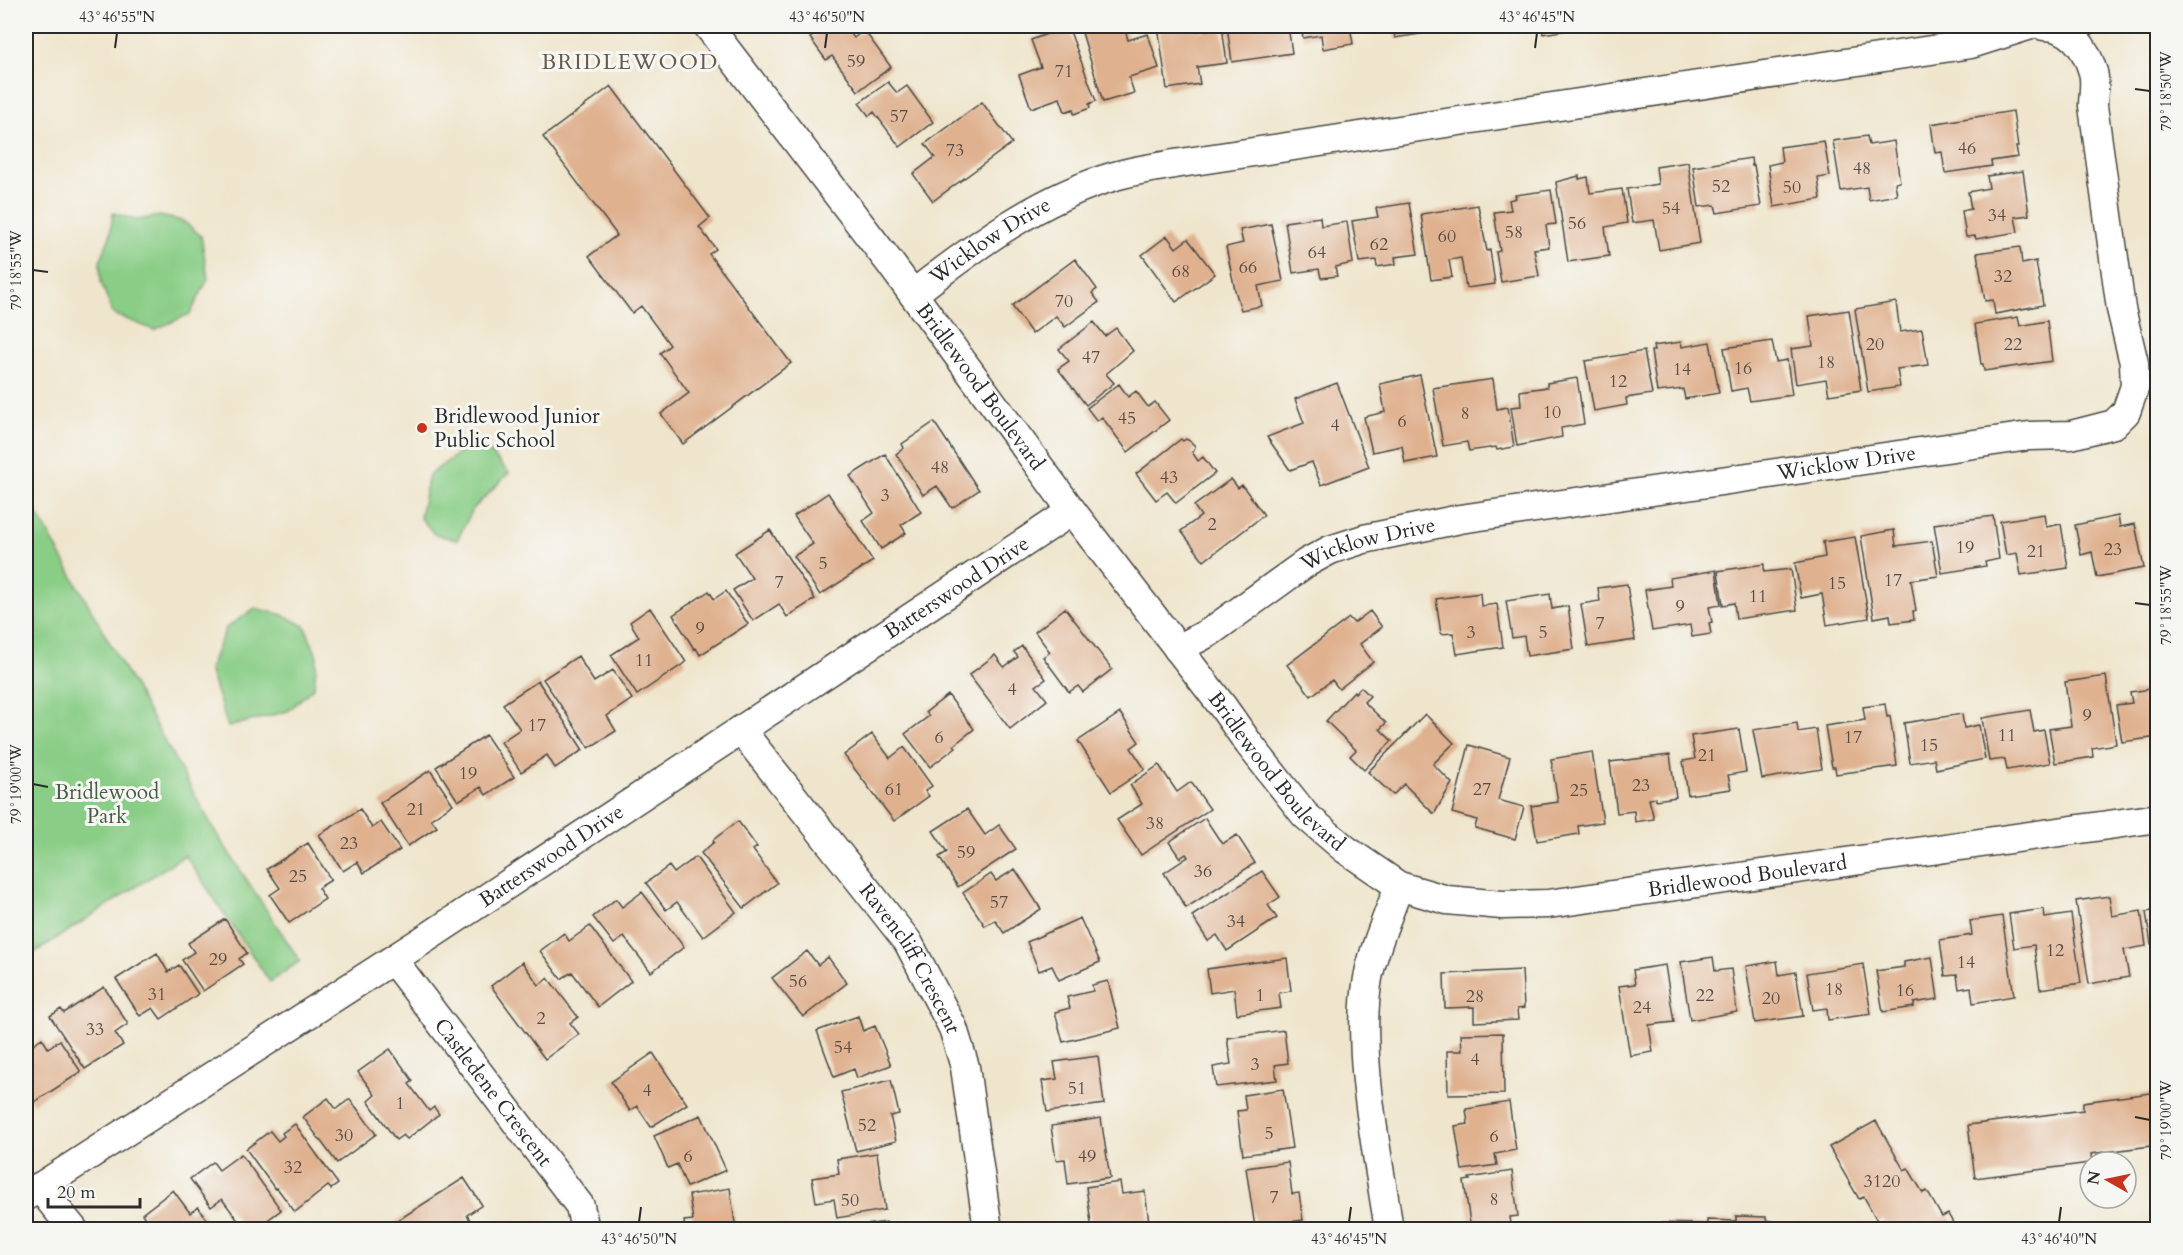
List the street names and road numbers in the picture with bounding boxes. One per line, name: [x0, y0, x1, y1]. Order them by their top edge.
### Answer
street label: Wicklow Drive: [923, 190, 1056, 292]
street label: Bridlewood Boulevard: [909, 297, 1051, 476]
street label: Wicklow Drive: [1774, 439, 1918, 488]
street label: Wicklow Drive: [1295, 511, 1438, 579]
street label: Batterswood Drive: [879, 529, 1035, 646]
street label: Bridlewood Boulevard: [1201, 686, 1351, 858]
street label: Batterswood Drive: [473, 797, 630, 914]
street label: Bridlewood Boulevard: [1646, 848, 1849, 905]
street label: Ravencliff Crescent: [852, 877, 968, 1037]
street label: Castledene Crescent: [427, 1012, 559, 1173]

